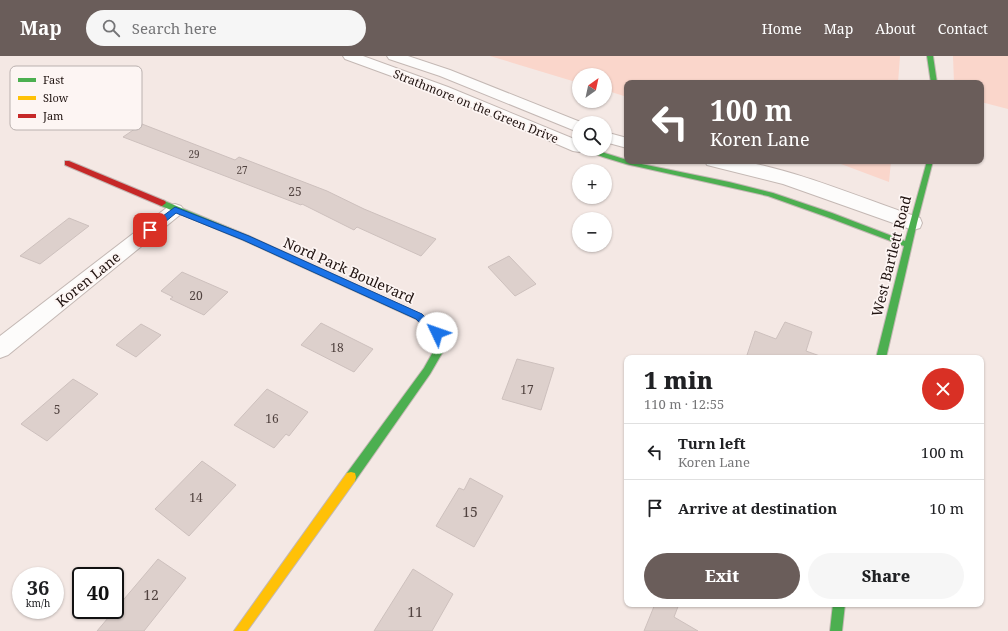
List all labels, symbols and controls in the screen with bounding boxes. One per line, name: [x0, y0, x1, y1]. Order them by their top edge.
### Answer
search box: [86, 10, 366, 46]
text: Map: [20, 15, 62, 41]
icon: search: [100, 17, 122, 39]
text: Search here: [132, 18, 217, 38]
text: Home: [762, 19, 802, 38]
text: Map: [824, 19, 853, 38]
text: About: [875, 19, 916, 38]
text: Contact: [938, 19, 988, 38]
street label: Strathmore on the Green Drive: [391, 65, 561, 147]
legend: [10, 66, 142, 130]
north arrow: [572, 68, 612, 108]
map controls: [572, 68, 612, 252]
text: Fast: [43, 72, 64, 87]
text: Slow: [43, 90, 69, 105]
text: 100 m: [710, 91, 792, 129]
icon: left: [644, 96, 696, 148]
text: Jam: [42, 108, 64, 123]
button: search: [572, 116, 612, 156]
text: Koren Lane: [710, 127, 810, 151]
house number: 29: [188, 147, 200, 161]
house number: 27: [236, 163, 248, 177]
button: +: [572, 164, 612, 204]
house number: 25: [288, 183, 302, 200]
street label: West Bartlett Road: [867, 193, 915, 318]
button: −: [572, 212, 612, 252]
pin: [133, 213, 167, 247]
icon: arrive: [139, 219, 161, 241]
street label: Nord Park Boulevard: [281, 233, 418, 308]
street label: Koren Lane: [52, 247, 124, 311]
house number: 20: [189, 287, 203, 304]
position arrow: [416, 312, 458, 354]
house number: 18: [330, 339, 344, 356]
text: 1 min: [644, 363, 713, 396]
button: close: [922, 368, 964, 410]
house number: 17: [520, 381, 534, 398]
text: 110 m · 12:55: [644, 395, 724, 413]
house number: 5: [54, 401, 60, 418]
house number: 16: [265, 410, 279, 427]
text: Turn left: [678, 433, 746, 453]
icon: left: [644, 441, 666, 463]
text: 100 m: [921, 442, 964, 462]
text: Koren Lane: [678, 453, 750, 471]
house number: 14: [189, 489, 203, 506]
icon: arrive: [644, 497, 666, 519]
text: Arrive at destination: [678, 498, 837, 518]
text: 10 m: [929, 498, 964, 518]
house number: 15: [462, 502, 478, 521]
button: Exit: [644, 553, 800, 599]
button: Share: [808, 553, 964, 599]
speed limit sign: 40: [72, 567, 124, 619]
text: 36: [27, 574, 49, 601]
house number: 12: [143, 585, 159, 604]
text: km/h: [26, 596, 50, 610]
house number: 11: [407, 602, 423, 621]

